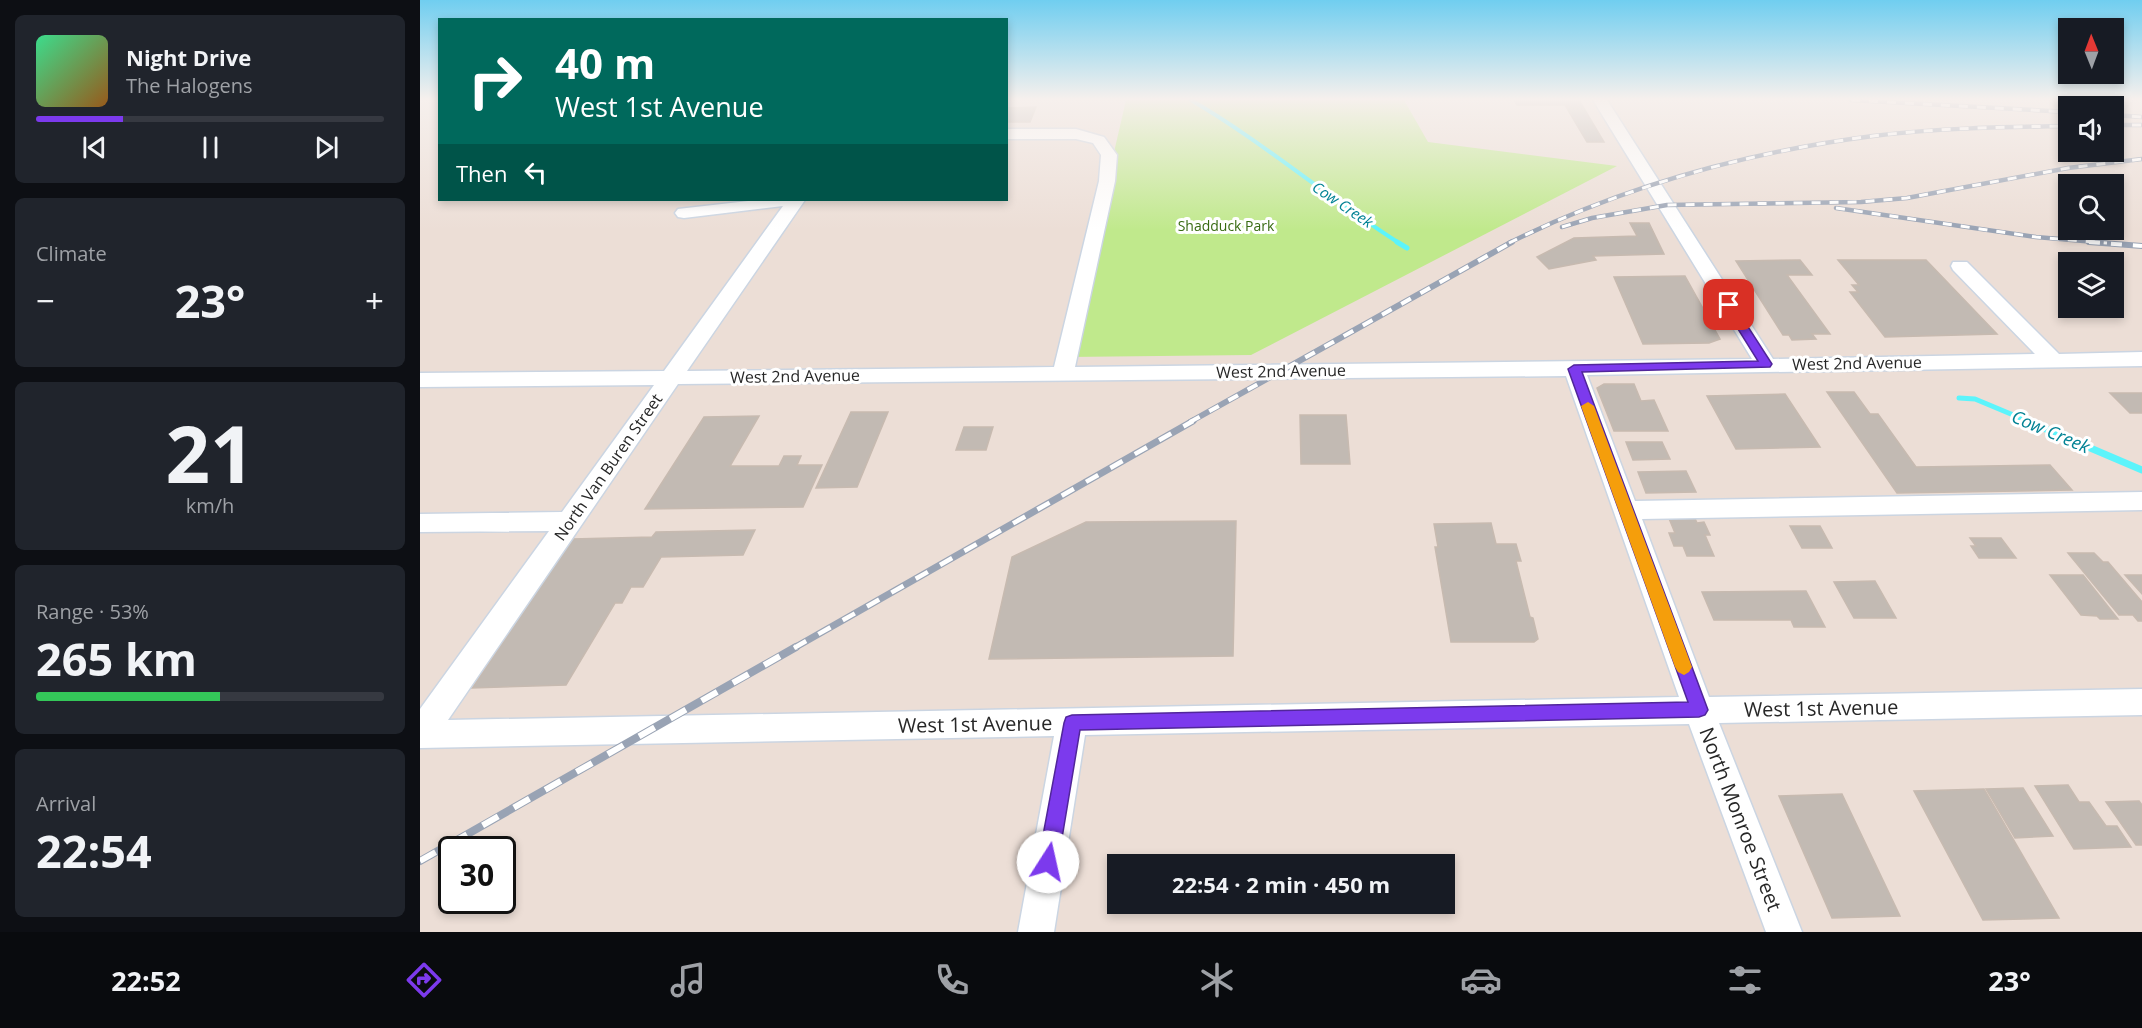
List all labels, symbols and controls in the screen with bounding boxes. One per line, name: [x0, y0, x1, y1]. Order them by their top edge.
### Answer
north arrow: [2058, 18, 2124, 84]
map controls: [2058, 18, 2124, 318]
text: 40 m: [555, 34, 655, 91]
text: Night Drive: [126, 42, 251, 72]
icon: right: [456, 42, 534, 120]
text: The Halogens: [126, 72, 253, 99]
text: West 1st Avenue: [555, 88, 764, 125]
button: sound: [2058, 96, 2124, 162]
icon: previous: [78, 131, 111, 164]
icon: pause: [194, 131, 227, 164]
icon: next: [310, 131, 343, 164]
icon: left: [519, 156, 552, 189]
text: Then: [456, 158, 507, 188]
button: search: [2058, 174, 2124, 240]
water label: Cow Creek: [1309, 176, 1378, 232]
park label: Shadduck Park: [1178, 216, 1275, 235]
text: Climate: [36, 240, 107, 267]
button: layers: [2058, 252, 2124, 318]
text: 23°: [175, 270, 245, 331]
text: −: [36, 278, 55, 323]
text: +: [365, 278, 384, 323]
pin: [1703, 279, 1754, 330]
icon: arrive: [1712, 288, 1745, 321]
street label: West 2nd Avenue: [1792, 351, 1922, 375]
street label: West 2nd Avenue: [1216, 359, 1346, 383]
street label: West 2nd Avenue: [730, 364, 860, 388]
street label: North Van Buren Street: [549, 389, 667, 545]
text: 21: [165, 400, 255, 506]
water label: Cow Creek: [2008, 404, 2095, 459]
text: km/h: [186, 492, 234, 519]
text: Range · 53%: [36, 598, 149, 625]
text: 265 km: [36, 628, 197, 689]
street label: West 1st Avenue: [1744, 693, 1898, 723]
street label: West 1st Avenue: [898, 709, 1052, 739]
street label: North Monroe Street: [1694, 723, 1788, 915]
text: Arrival: [36, 790, 96, 817]
text: 22:54: [36, 820, 152, 881]
position arrow: [1016, 830, 1080, 894]
speed limit sign: 30: [438, 836, 516, 914]
text: 22:54 · 2 min · 450 m: [1172, 869, 1390, 899]
icon: directions: [403, 959, 445, 1001]
icon: music: [667, 959, 709, 1001]
icon: phone: [931, 959, 973, 1001]
icon: climate: [1196, 959, 1238, 1001]
icon: car: [1460, 959, 1502, 1001]
icon: filters: [1724, 959, 1766, 1001]
text: 22:52: [111, 962, 181, 999]
text: 23°: [1988, 962, 2031, 999]

